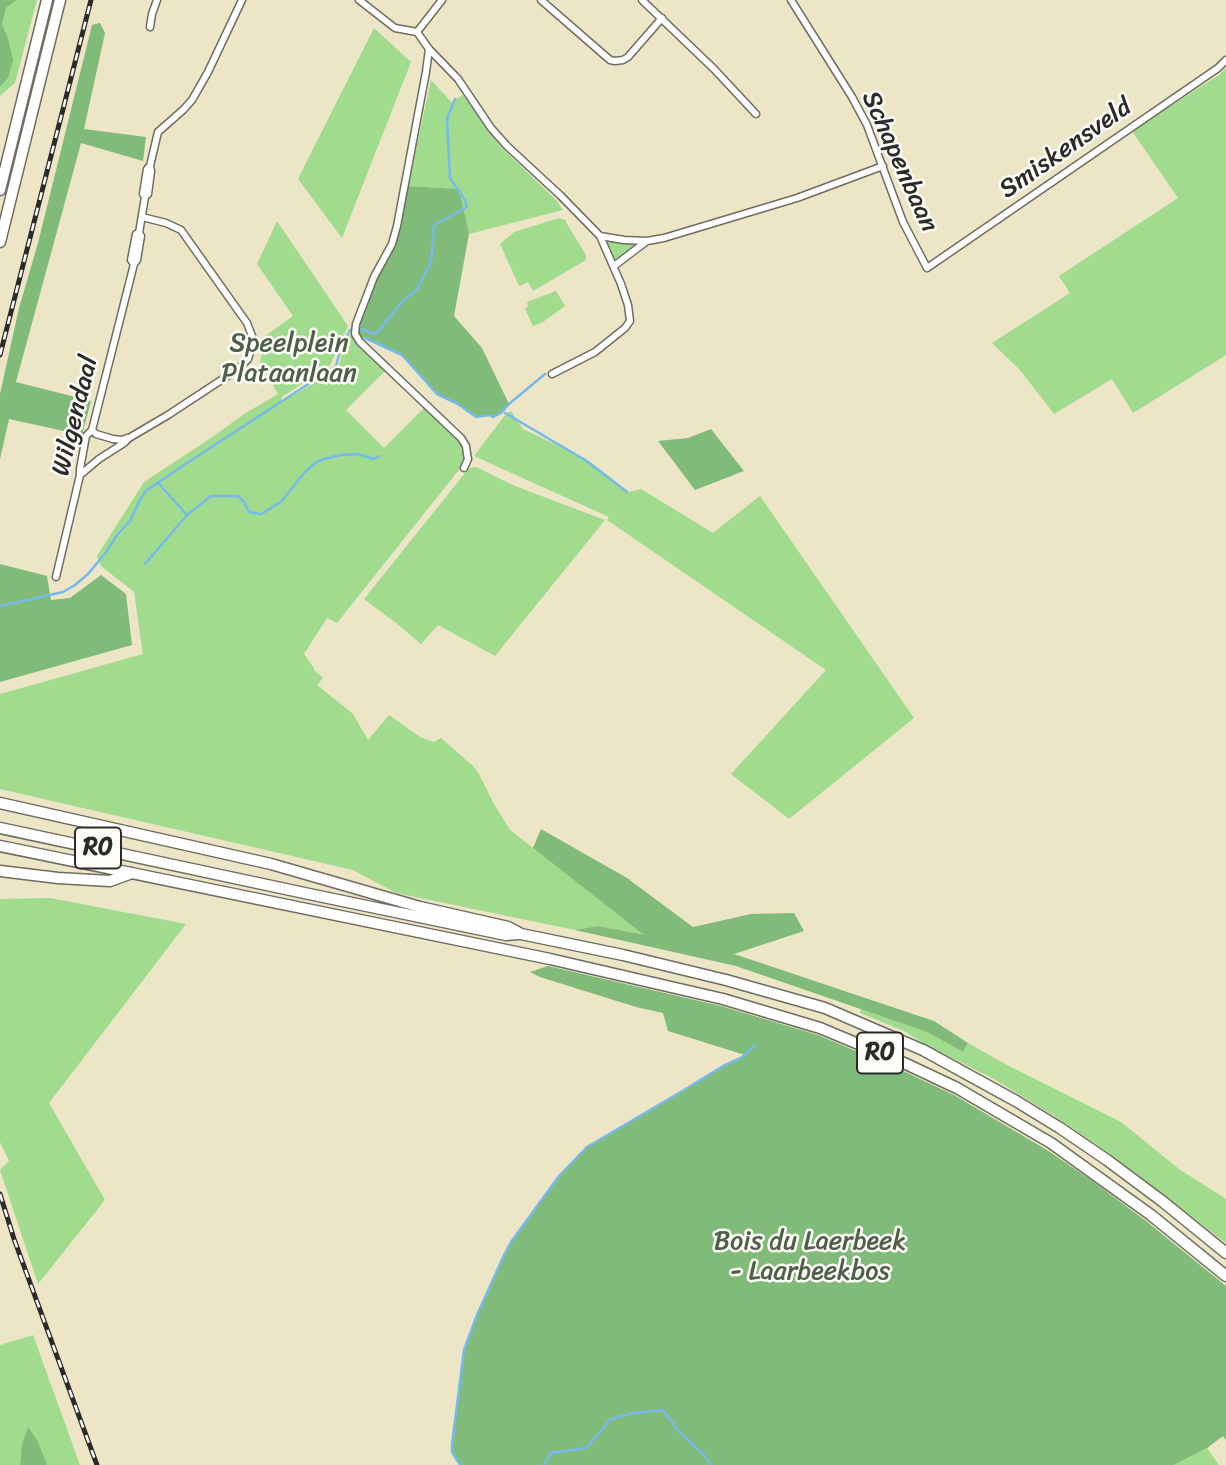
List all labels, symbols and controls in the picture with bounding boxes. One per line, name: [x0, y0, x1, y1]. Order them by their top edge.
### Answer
street label: Schapenbaan: [854, 87, 944, 237]
street label: Smiskensveld: [994, 92, 1138, 206]
park label: Speelplein Plataanlaan: [221, 328, 357, 390]
street label: Wilgendaal: [46, 353, 106, 479]
road number: R0: [75, 828, 121, 868]
road number: R0: [857, 1032, 903, 1073]
park label: Bois du Laerbeek - Laarbeekbos: [714, 1226, 906, 1288]

